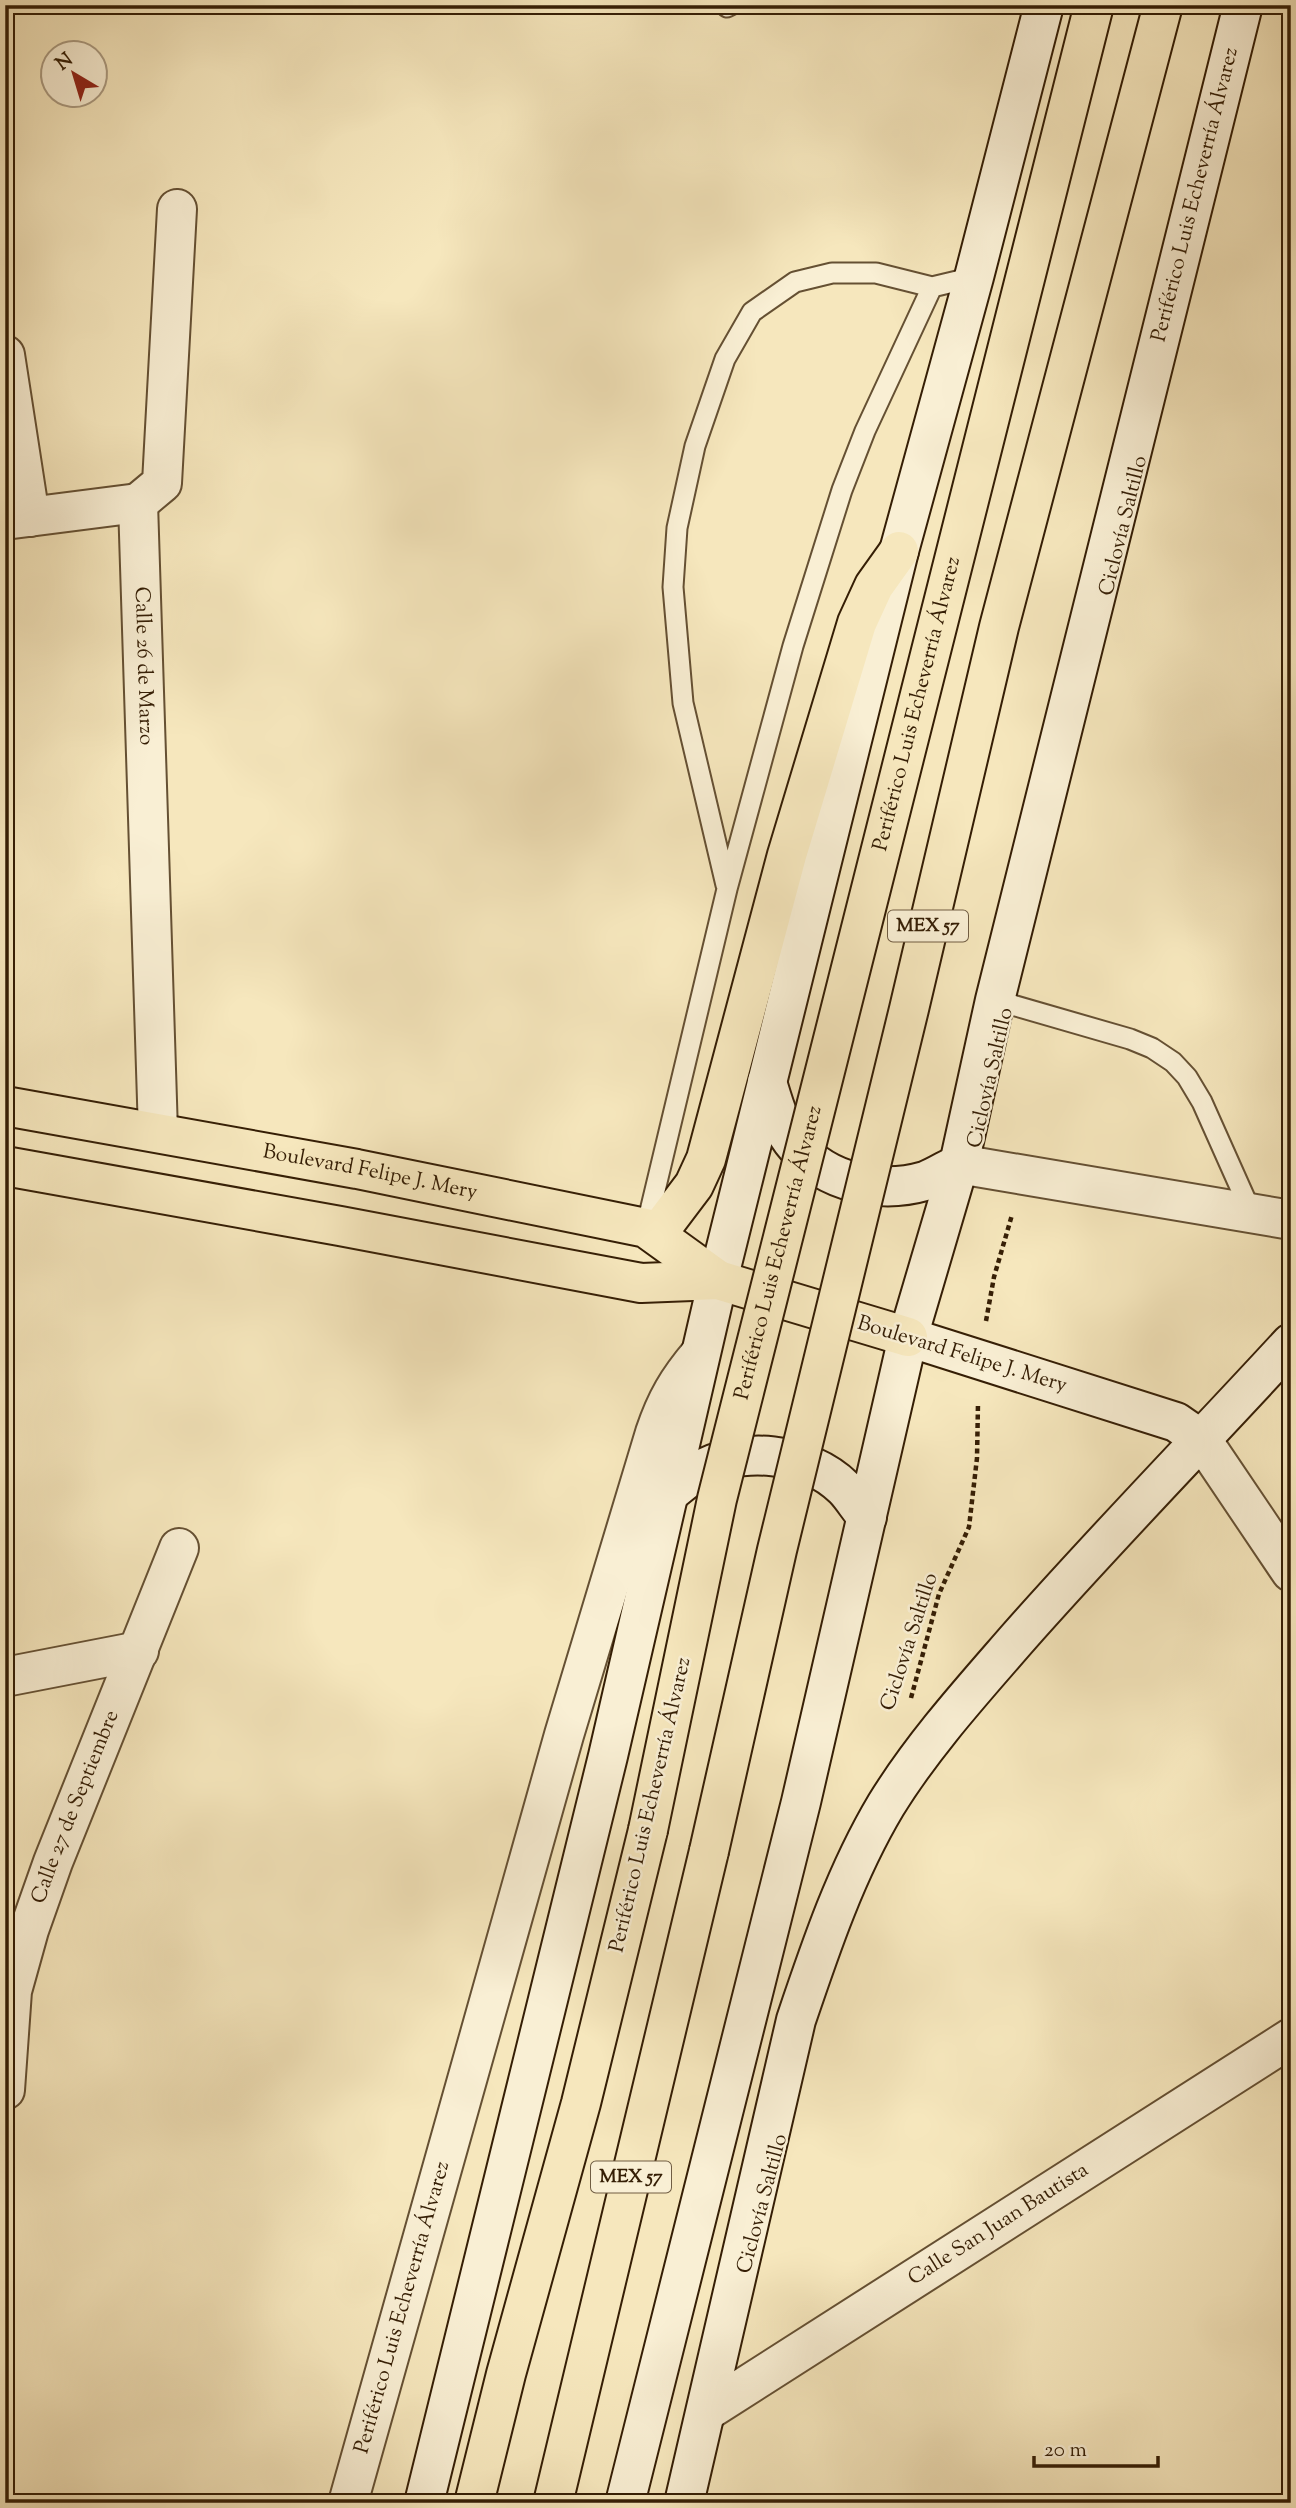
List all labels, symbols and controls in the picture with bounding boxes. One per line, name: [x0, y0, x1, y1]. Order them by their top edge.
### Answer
north arrow: [38, 38, 108, 108]
street label: Periférico Luis Echeverría Álvarez: [1145, 44, 1247, 345]
text: N: [51, 47, 79, 78]
street label: Ciclovía Saltillo: [1092, 453, 1156, 599]
street label: Periférico Luis Echeverría Álvarez: [866, 554, 969, 854]
street label: Calle 26 de Marzo: [126, 586, 161, 746]
road number: MEX 57: [888, 910, 968, 942]
street label: Ciclovía Saltillo: [960, 1005, 1022, 1151]
street label: Periférico Luis Echeverría Álvarez: [728, 1103, 831, 1403]
street label: Boulevard Felipe J. Mery: [260, 1137, 481, 1208]
street label: Boulevard Felipe J. Mery: [853, 1309, 1071, 1401]
street label: Ciclovía Saltillo: [874, 1569, 946, 1715]
street label: Periférico Luis Echeverría Álvarez: [602, 1654, 700, 1956]
street label: Calle 27 de Septiembre: [24, 1706, 127, 1908]
street label: Ciclovía Saltillo: [730, 2131, 796, 2277]
street label: Calle San Juan Bautista: [902, 2156, 1095, 2294]
street label: Periférico Luis Echeverría Álvarez: [348, 2158, 458, 2457]
road number: MEX 57: [591, 2162, 671, 2192]
scale bar: [1034, 2424, 1158, 2468]
text: 20 m: [1044, 2436, 1087, 2466]

